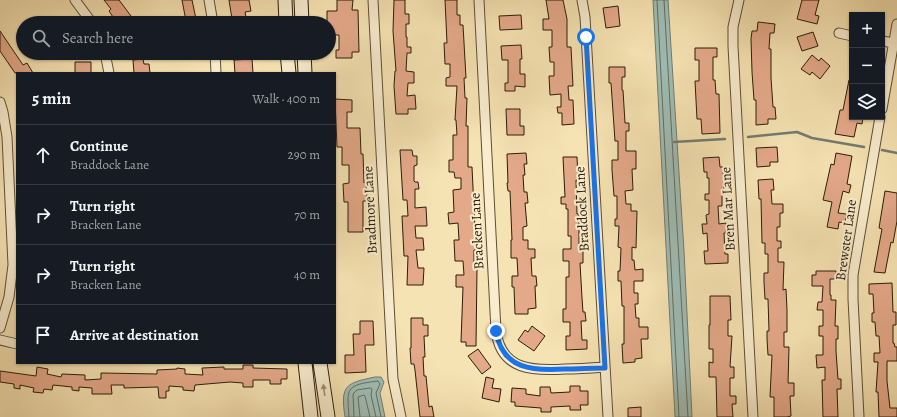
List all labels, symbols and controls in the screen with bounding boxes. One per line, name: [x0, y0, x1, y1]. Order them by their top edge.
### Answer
map controls: [849, 12, 885, 120]
button: +: [849, 12, 885, 48]
search box: [16, 16, 336, 60]
icon: search: [30, 27, 52, 49]
text: Search here: [62, 28, 133, 48]
route start: [577, 28, 595, 46]
button: −: [849, 48, 885, 84]
button: layers: [849, 84, 885, 120]
text: 5 min: [32, 87, 71, 110]
text: Walk · 400 m: [252, 90, 320, 107]
text: Continue: [70, 136, 128, 156]
icon: ahead: [32, 144, 54, 166]
text: 290 m: [288, 146, 320, 163]
text: Braddock Lane: [70, 156, 149, 173]
street label: Bradmore Lane: [358, 166, 382, 254]
street label: Braddock Lane: [570, 166, 594, 252]
street label: Bren Mar Lane: [716, 167, 740, 251]
street label: Bracken Lane: [466, 192, 488, 270]
text: Turn right: [70, 196, 135, 216]
street label: Brewster Lane: [831, 198, 861, 282]
icon: right: [32, 204, 54, 226]
text: 70 m: [294, 206, 320, 223]
text: Bracken Lane: [70, 216, 141, 233]
text: Turn right: [70, 256, 135, 276]
icon: right: [32, 264, 54, 286]
text: 40 m: [294, 266, 320, 283]
text: Bracken Lane: [70, 276, 141, 293]
route end: [487, 322, 505, 340]
icon: arrive: [32, 324, 54, 346]
text: Arrive at destination: [70, 325, 199, 345]
one-way arrow: [321, 384, 327, 396]

